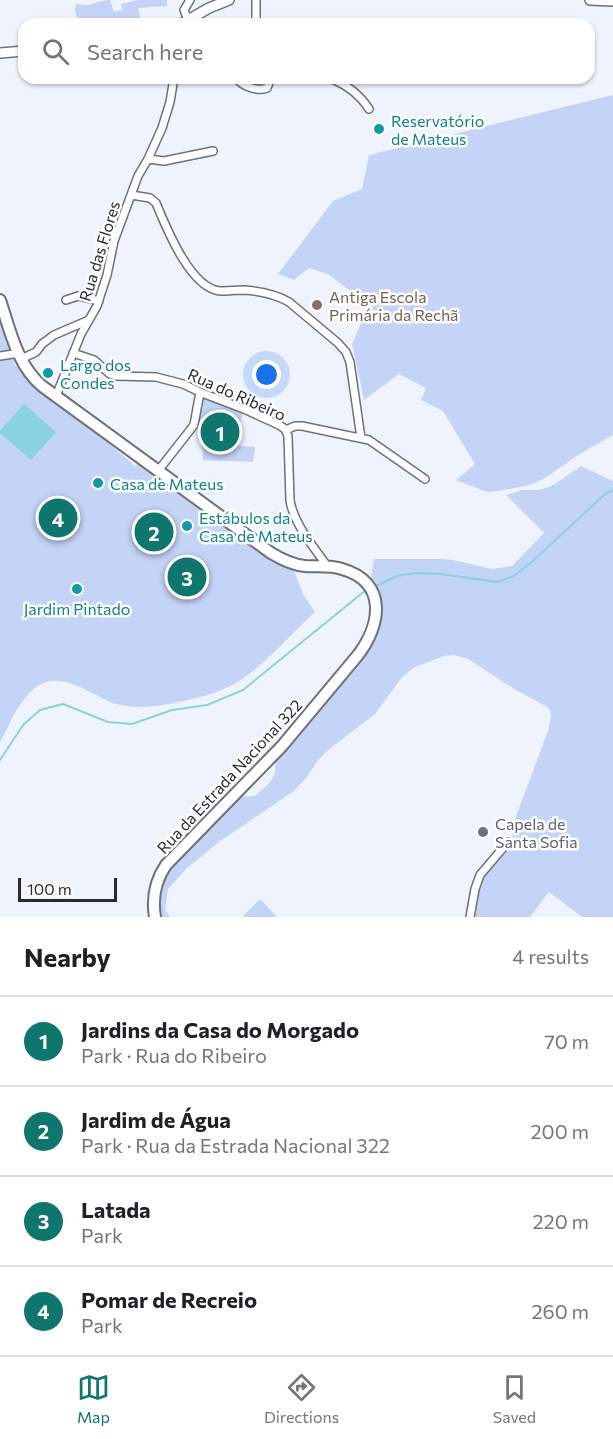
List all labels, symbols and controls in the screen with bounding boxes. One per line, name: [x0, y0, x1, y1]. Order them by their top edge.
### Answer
search box: [18, 18, 595, 84]
icon: search: [39, 35, 72, 68]
text: Search here: [87, 38, 203, 65]
place label: Reservatório de Mateus: [391, 111, 484, 148]
marker: Reservatório de Mateus: [372, 122, 386, 136]
street label: Rua das Flores: [75, 199, 123, 303]
place label: Antiga Escola Primária da Rechã: [329, 287, 458, 324]
marker: Antiga Escola Primária da Rechã: [310, 298, 324, 312]
place label: Largo dos Condes: [60, 355, 131, 392]
your location: [252, 360, 281, 389]
street label: Rua do Ribeiro: [185, 364, 289, 424]
marker: Largo dos Condes: [41, 366, 55, 380]
pin: 1: [200, 410, 240, 454]
place label: Casa de Mateus: [110, 474, 223, 493]
marker: Casa de Mateus: [91, 476, 105, 490]
pin: 4: [38, 496, 78, 540]
place label: Estábulos da Casa de Mateus: [199, 508, 312, 545]
pin: 2: [134, 510, 174, 554]
marker: Estábulos da Casa de Mateus: [180, 519, 194, 533]
pin: 3: [168, 554, 207, 600]
marker: Jardim Pintado: [70, 582, 84, 596]
place label: Jardim Pintado: [24, 599, 130, 618]
street label: Rua da Estrada Nacional 322: [153, 695, 305, 857]
place label: Capela de Santa Sofia: [495, 814, 578, 851]
marker: Capela de Santa Sofia: [476, 825, 490, 839]
scale bar: [18, 875, 117, 902]
text: 100 m: [27, 879, 72, 898]
text: Nearby: [24, 941, 111, 972]
text: 4 results: [512, 944, 589, 968]
text: Jardins da Casa do Morgado: [81, 1016, 359, 1043]
text: 1: [39, 1029, 48, 1053]
text: 70 m: [544, 1029, 589, 1053]
text: Park · Rua do Ribeiro: [81, 1043, 267, 1067]
text: Jardim de Água: [81, 1106, 231, 1133]
text: 2: [38, 1119, 49, 1143]
text: 200 m: [531, 1119, 589, 1143]
text: Park · Rua da Estrada Nacional 322: [81, 1133, 390, 1157]
text: Latada: [81, 1196, 151, 1223]
text: 3: [38, 1209, 49, 1233]
text: 220 m: [533, 1209, 589, 1233]
text: Park: [81, 1223, 123, 1247]
text: Pomar de Recreio: [81, 1286, 257, 1313]
text: 4: [37, 1299, 50, 1323]
text: 260 m: [531, 1299, 589, 1323]
text: Park: [81, 1313, 123, 1337]
tab: Map: [77, 1371, 110, 1426]
tab: Directions: [264, 1371, 339, 1426]
tab: Saved: [493, 1371, 536, 1426]

